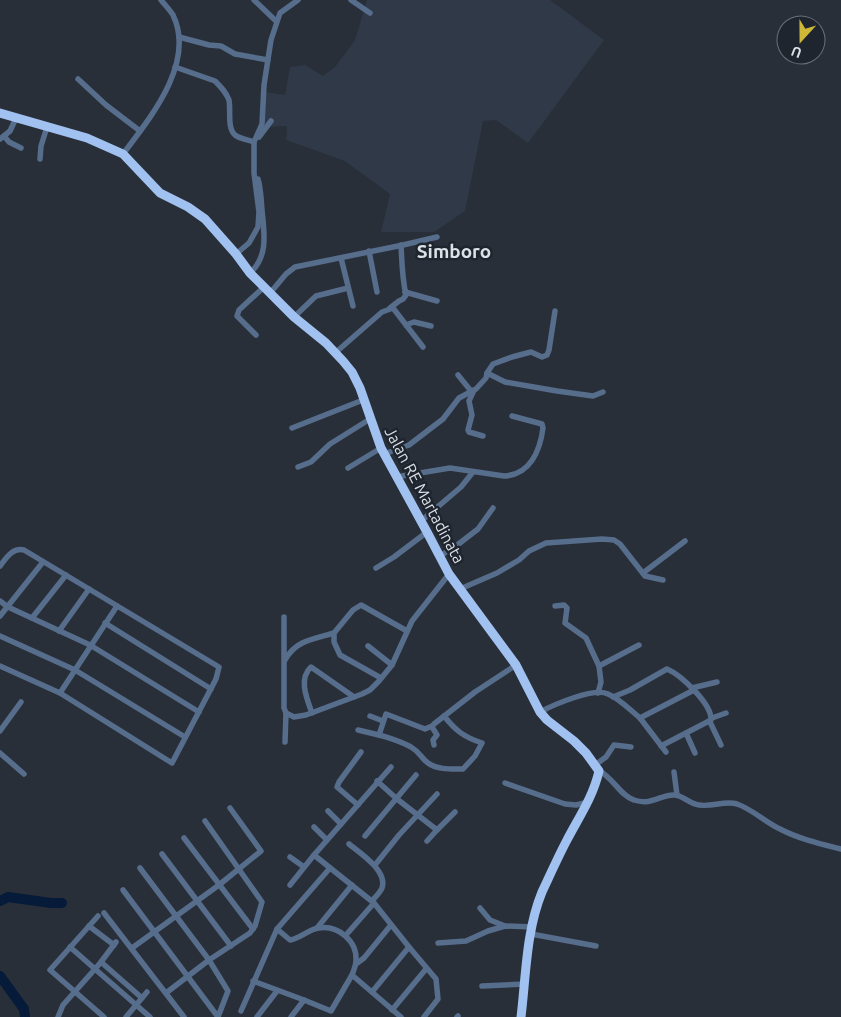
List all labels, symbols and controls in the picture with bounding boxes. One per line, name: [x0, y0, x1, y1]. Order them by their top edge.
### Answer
north arrow: [776, 15, 826, 65]
text: U: [789, 43, 804, 61]
district label: Simboro: [417, 240, 491, 262]
street label: Jalan RE Martadinata: [381, 424, 469, 566]

